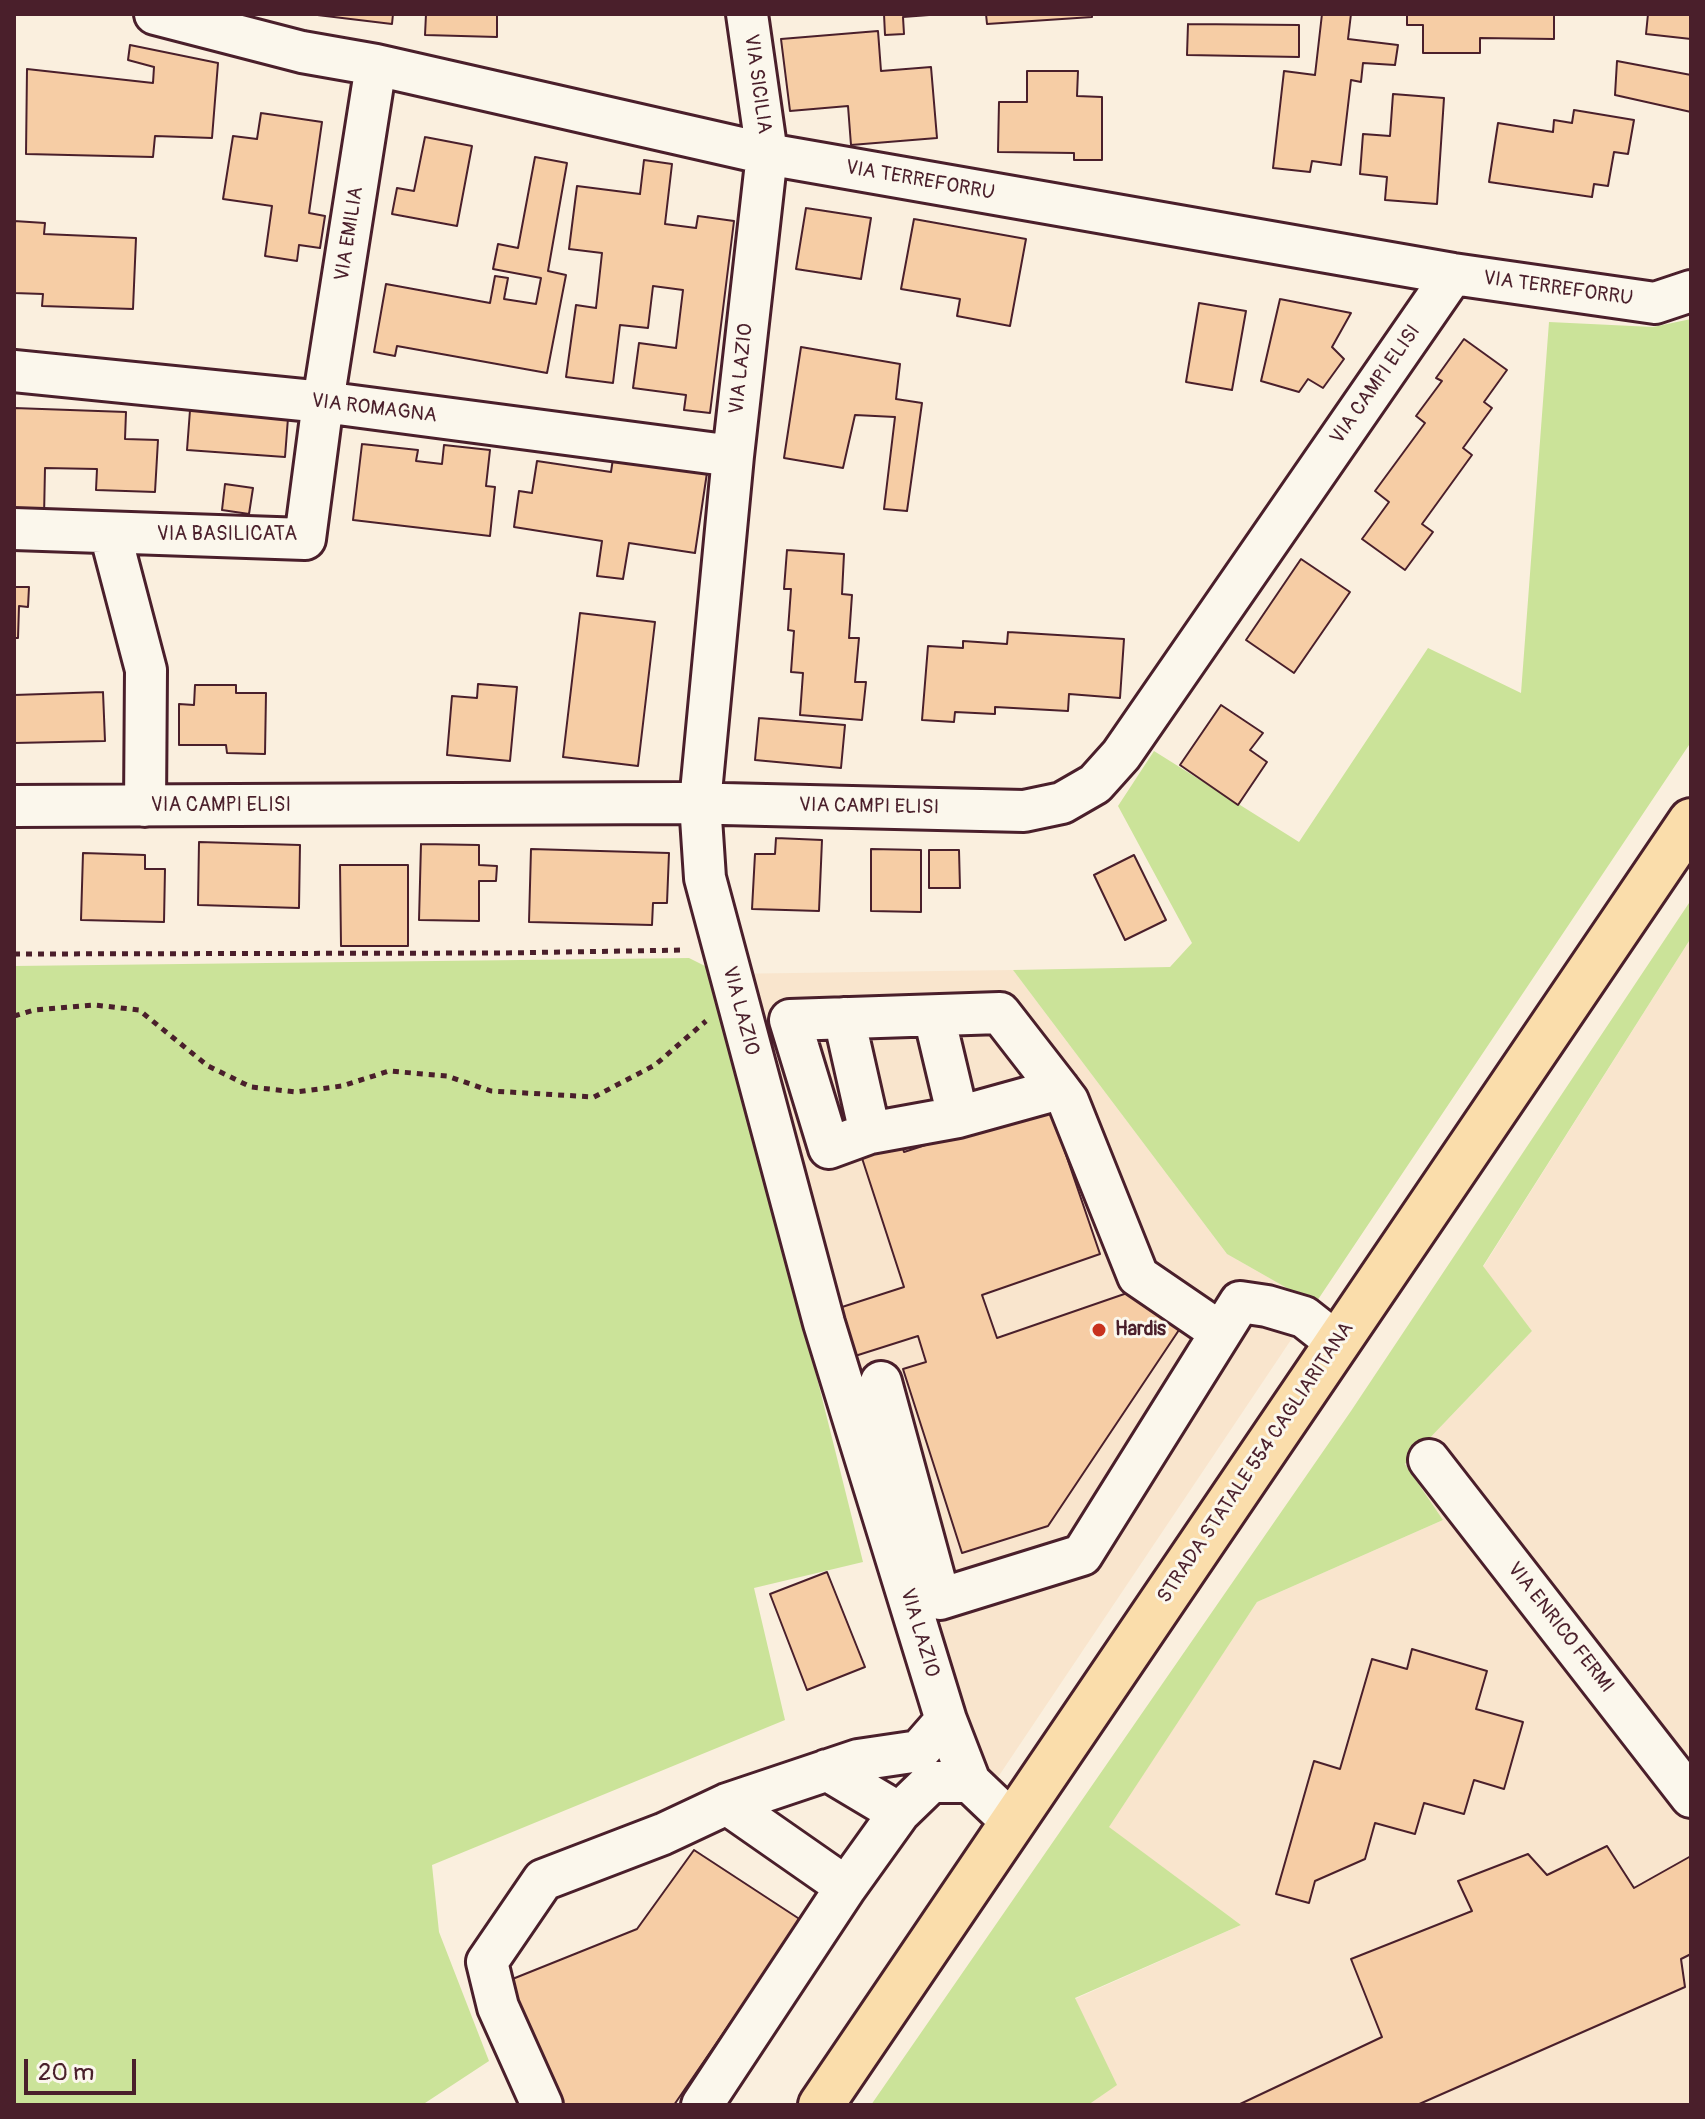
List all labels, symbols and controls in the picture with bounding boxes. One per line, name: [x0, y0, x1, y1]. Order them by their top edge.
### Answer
street label: VIA SICILIA: [738, 33, 776, 135]
street label: VIA TERREFORRU: [843, 156, 997, 206]
street label: VIA EMILIA: [331, 185, 369, 283]
street label: VIA TERREFORRU: [1481, 267, 1635, 311]
street label: VIA CAMPI ELISI: [1326, 321, 1426, 449]
street label: VIA LAZIO: [725, 322, 759, 416]
street label: VIA ROMAGNA: [310, 389, 438, 429]
street label: VIA BASILICATA: [157, 523, 297, 547]
street label: VIA CAMPI ELISI: [151, 794, 291, 818]
street label: VIA CAMPI ELISI: [799, 794, 939, 820]
street label: VIA LAZIO: [717, 964, 763, 1058]
place label: Hardis: [1115, 1318, 1166, 1342]
street label: STRADA STATALE 554 CAGLIARITANA: [1153, 1318, 1359, 1608]
marker: Hardis: [1090, 1321, 1108, 1339]
street label: VIA ENRICO FERMI: [1502, 1558, 1618, 1698]
street label: VIA LAZIO: [894, 1586, 944, 1680]
scale bar: [28, 2043, 140, 2093]
text: 20 m: [38, 2058, 94, 2087]

